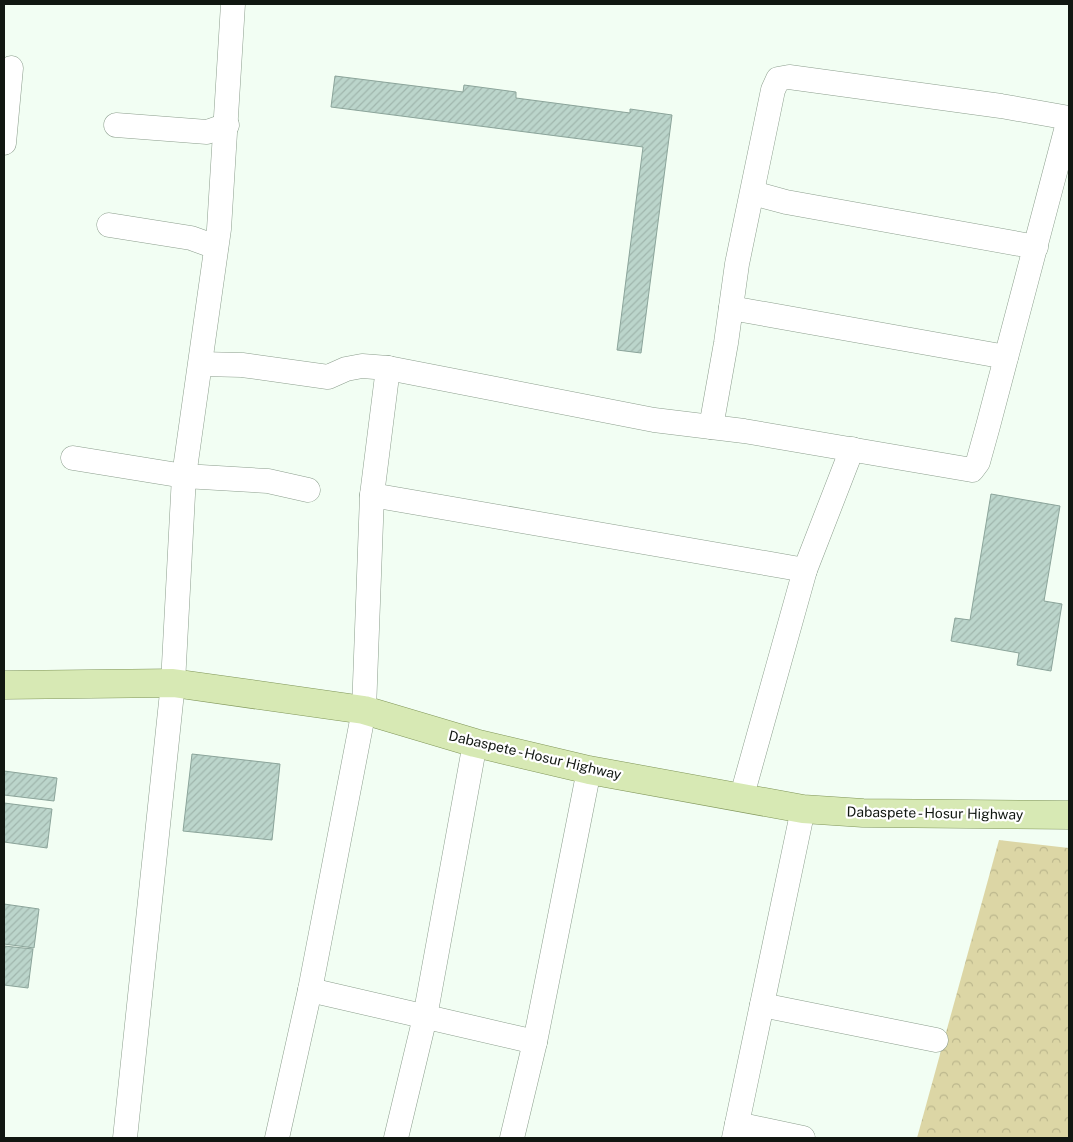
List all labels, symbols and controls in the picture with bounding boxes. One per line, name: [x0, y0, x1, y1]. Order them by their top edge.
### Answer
street label: Dabaspete - Hosur Highway: [447, 727, 623, 783]
street label: Dabaspete - Hosur Highway: [846, 803, 1024, 823]

